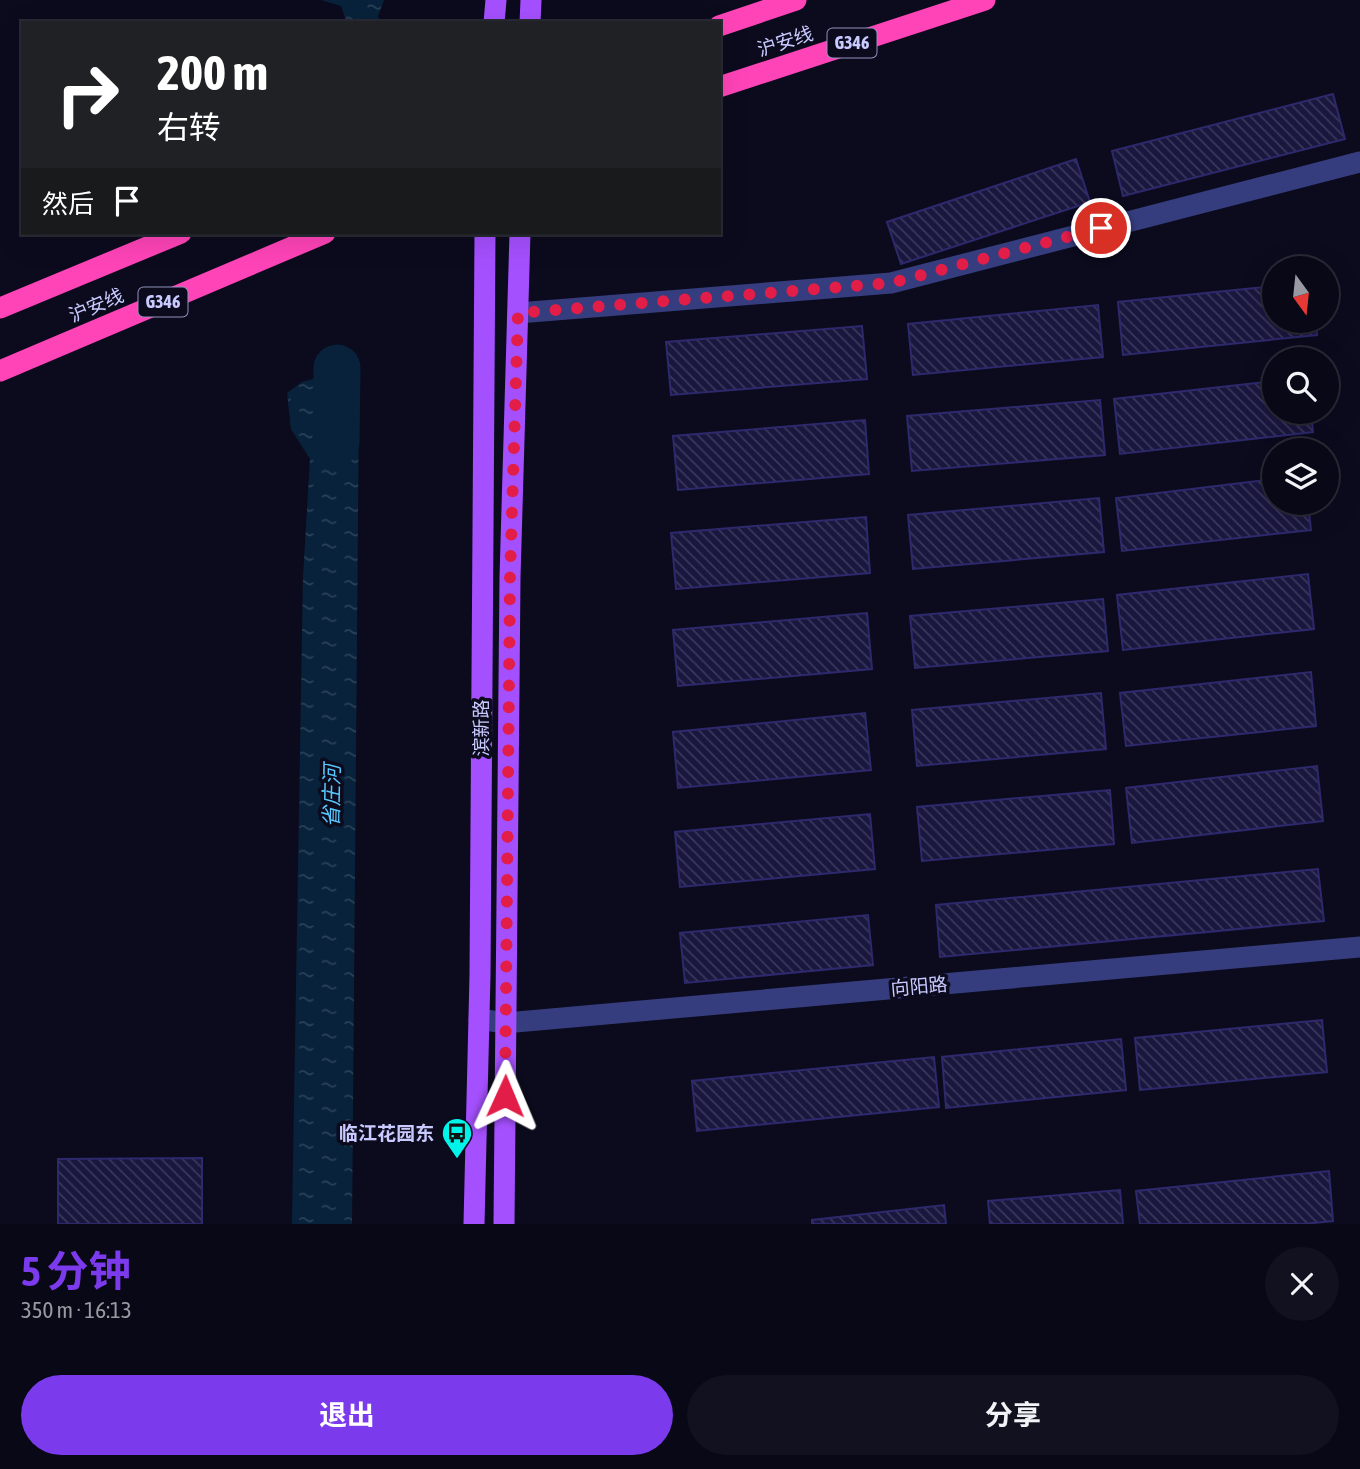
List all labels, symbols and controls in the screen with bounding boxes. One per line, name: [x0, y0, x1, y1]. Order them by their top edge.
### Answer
street label: 沪安线: [754, 22, 816, 60]
road number: G346: [828, 28, 876, 58]
text: 200 m: [157, 44, 268, 100]
icon: right: [42, 49, 133, 140]
text: 右转: [157, 109, 221, 146]
icon: arrive: [108, 182, 146, 220]
text: 然后: [42, 189, 94, 219]
pin: [1071, 198, 1131, 258]
icon: arrive: [1082, 209, 1120, 247]
north arrow: [1262, 256, 1339, 332]
map controls: [1262, 256, 1339, 515]
street label: 沪安线: [65, 284, 127, 326]
road number: G346: [138, 288, 188, 316]
button: search: [1262, 347, 1339, 424]
button: layers: [1262, 438, 1339, 515]
street label: 滨新路: [470, 699, 492, 757]
water label: 省庄河: [318, 760, 344, 828]
street label: 向阳路: [890, 973, 948, 999]
position arrow: [468, 1059, 542, 1133]
bus stop icon: 临江花园东: [440, 1116, 474, 1160]
place label: 临江花园东: [339, 1122, 434, 1144]
text: 5 分钟: [21, 1247, 131, 1295]
button: close: [1265, 1247, 1339, 1321]
text: 350 m · 16:13: [21, 1297, 132, 1323]
button: 退出: [21, 1375, 673, 1455]
button: 分享: [687, 1375, 1339, 1455]

